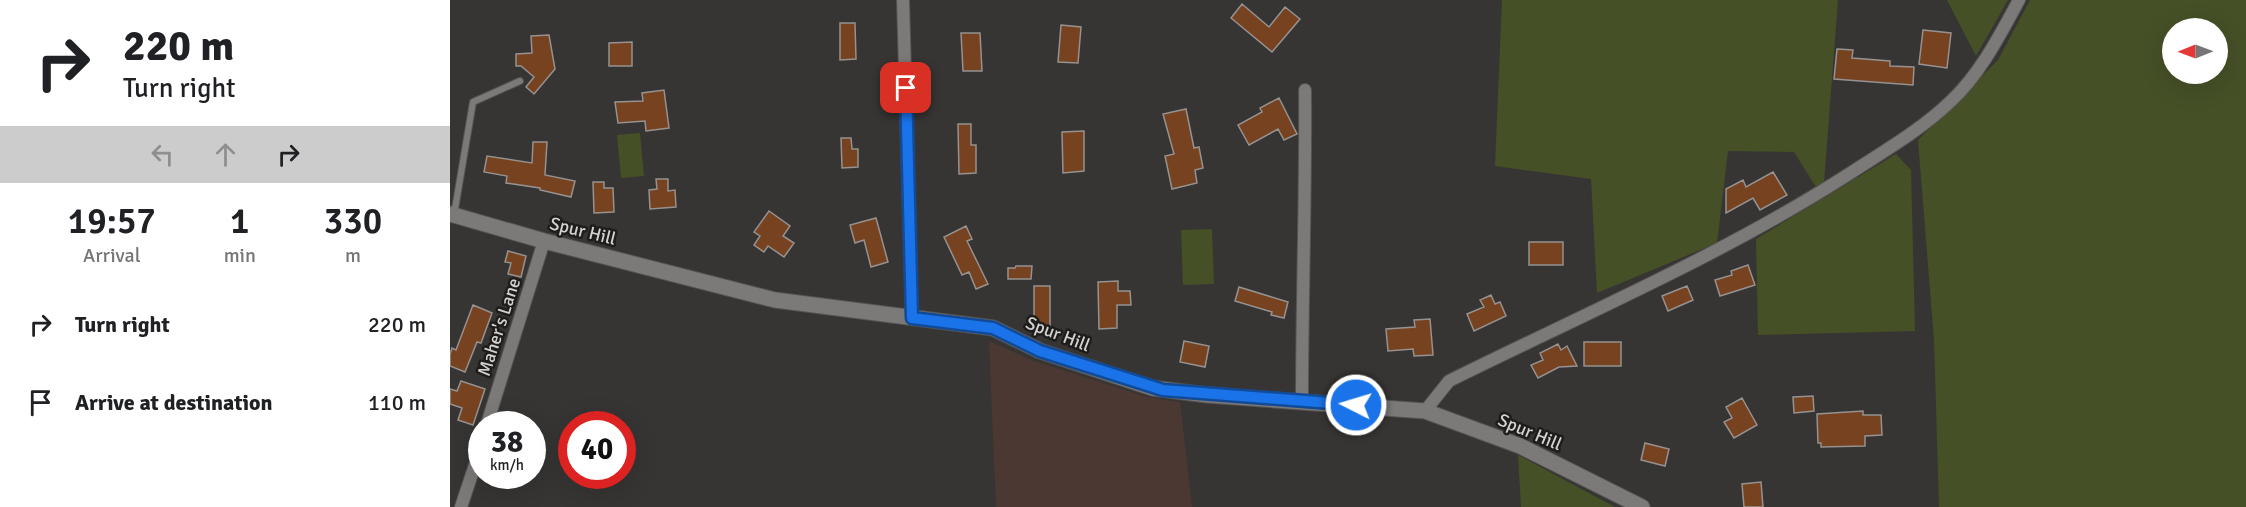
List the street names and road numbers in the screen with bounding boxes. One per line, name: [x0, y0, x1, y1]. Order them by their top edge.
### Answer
street label: Spur Hill: [548, 212, 618, 250]
street label: Maher's Lane: [473, 275, 525, 379]
street label: Spur Hill: [1023, 312, 1093, 356]
street label: Spur Hill: [1495, 409, 1565, 455]

